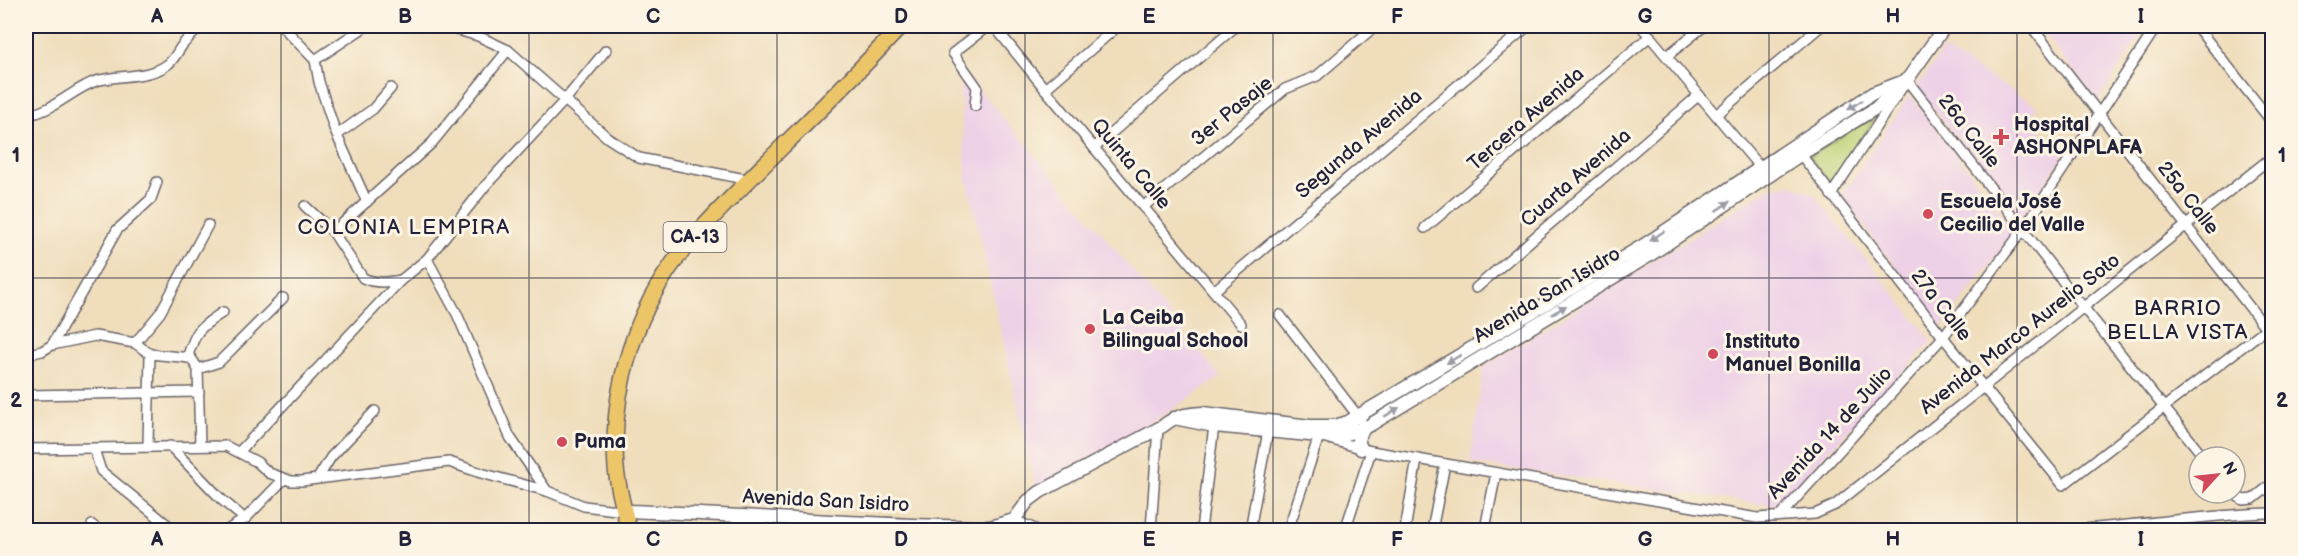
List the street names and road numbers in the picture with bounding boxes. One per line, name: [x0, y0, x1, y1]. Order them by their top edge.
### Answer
street label: Tercera Avenida: [1463, 62, 1589, 176]
street label: 3er Pasaje: [1186, 71, 1278, 151]
street label: Segunda Avenida: [1291, 84, 1427, 204]
street label: 26a Calle: [1933, 89, 2005, 173]
street label: Quinta Calle: [1086, 114, 1176, 214]
street label: Cuarta Avenida: [1516, 124, 1636, 232]
street label: 25a Calle: [2152, 157, 2224, 239]
road number: CA-13: [664, 222, 726, 252]
street label: Avenida San Isidro: [1469, 242, 1625, 348]
street label: Avenida Marco Aurelio Soto: [1915, 248, 2125, 420]
street label: 27a Calle: [1906, 264, 1977, 346]
street label: Avenida 14 de Julio: [1763, 362, 1897, 504]
street label: Avenida San Isidro: [742, 485, 910, 517]

